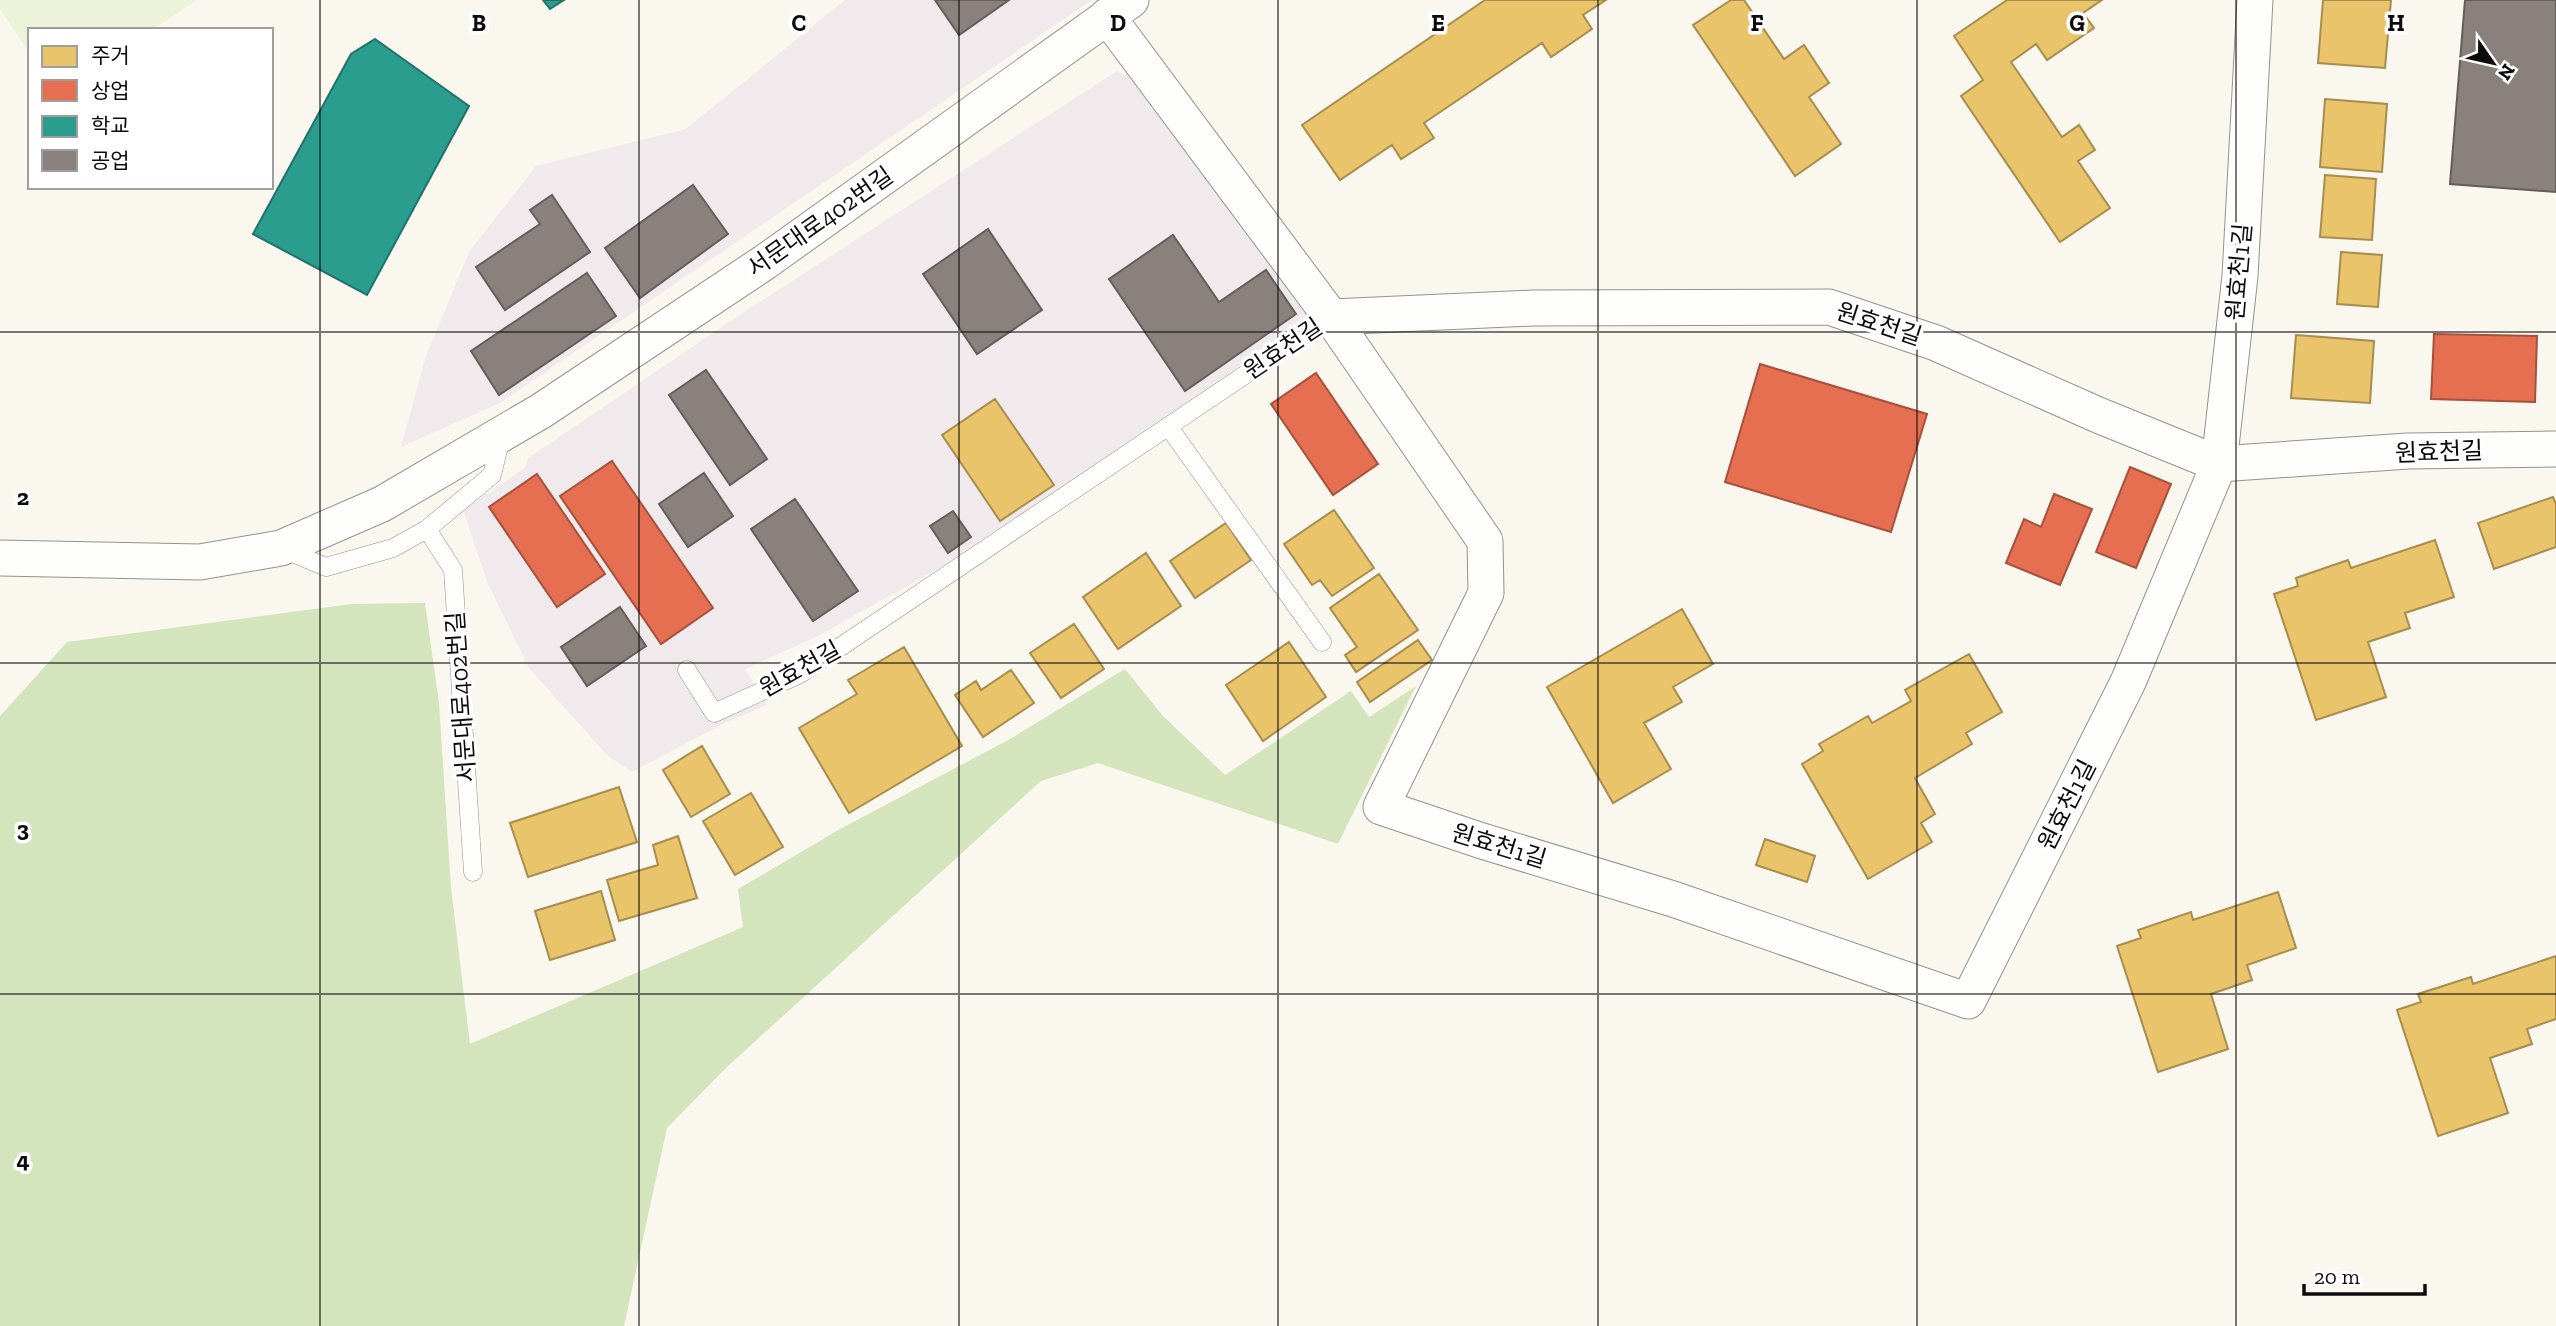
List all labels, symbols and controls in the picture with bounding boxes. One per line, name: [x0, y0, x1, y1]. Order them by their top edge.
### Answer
text: B: [472, 9, 486, 37]
text: C: [792, 9, 806, 37]
text: D: [1110, 9, 1126, 37]
text: E: [1431, 9, 1445, 37]
text: F: [1750, 9, 1764, 37]
text: G: [2069, 9, 2085, 37]
text: H: [2387, 9, 2405, 37]
legend: [28, 28, 273, 189]
north arrow: [2458, 28, 2528, 98]
text: 주거: [91, 43, 130, 68]
text: N: [2493, 60, 2520, 85]
text: 상업: [91, 78, 130, 103]
text: 학교: [91, 113, 130, 138]
text: 공업: [91, 148, 130, 173]
street label: 서문대로402번길: [741, 160, 898, 283]
street label: 원효천1길: [2220, 222, 2257, 322]
street label: 원효천길: [1833, 296, 1926, 351]
street label: 원효천길: [1238, 312, 1327, 385]
street label: 원효천길: [2394, 435, 2484, 468]
text: 2: [17, 483, 29, 511]
street label: 서문대로402번길: [440, 610, 481, 784]
street label: 원효천길: [754, 634, 845, 703]
street label: 원효천1길: [2031, 755, 2102, 855]
text: 3: [17, 815, 29, 843]
street label: 원효천1길: [1448, 817, 1550, 874]
text: 4: [16, 1146, 30, 1174]
scale bar: [2304, 1252, 2425, 1296]
text: 20 m: [2314, 1264, 2360, 1289]

